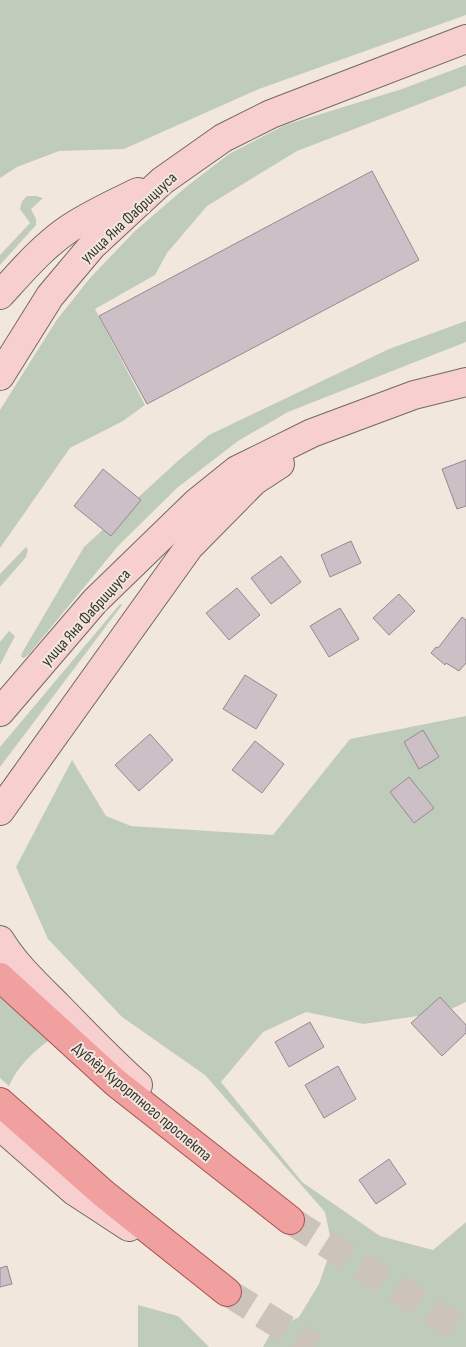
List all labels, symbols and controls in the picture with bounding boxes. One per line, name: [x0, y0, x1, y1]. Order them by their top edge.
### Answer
street label: улица Яна Фабрициуса: [77, 169, 181, 268]
street label: улица Яна Фабрициуса: [37, 565, 135, 671]
street label: Дублёр Курортного проспекта: [69, 1039, 215, 1166]

